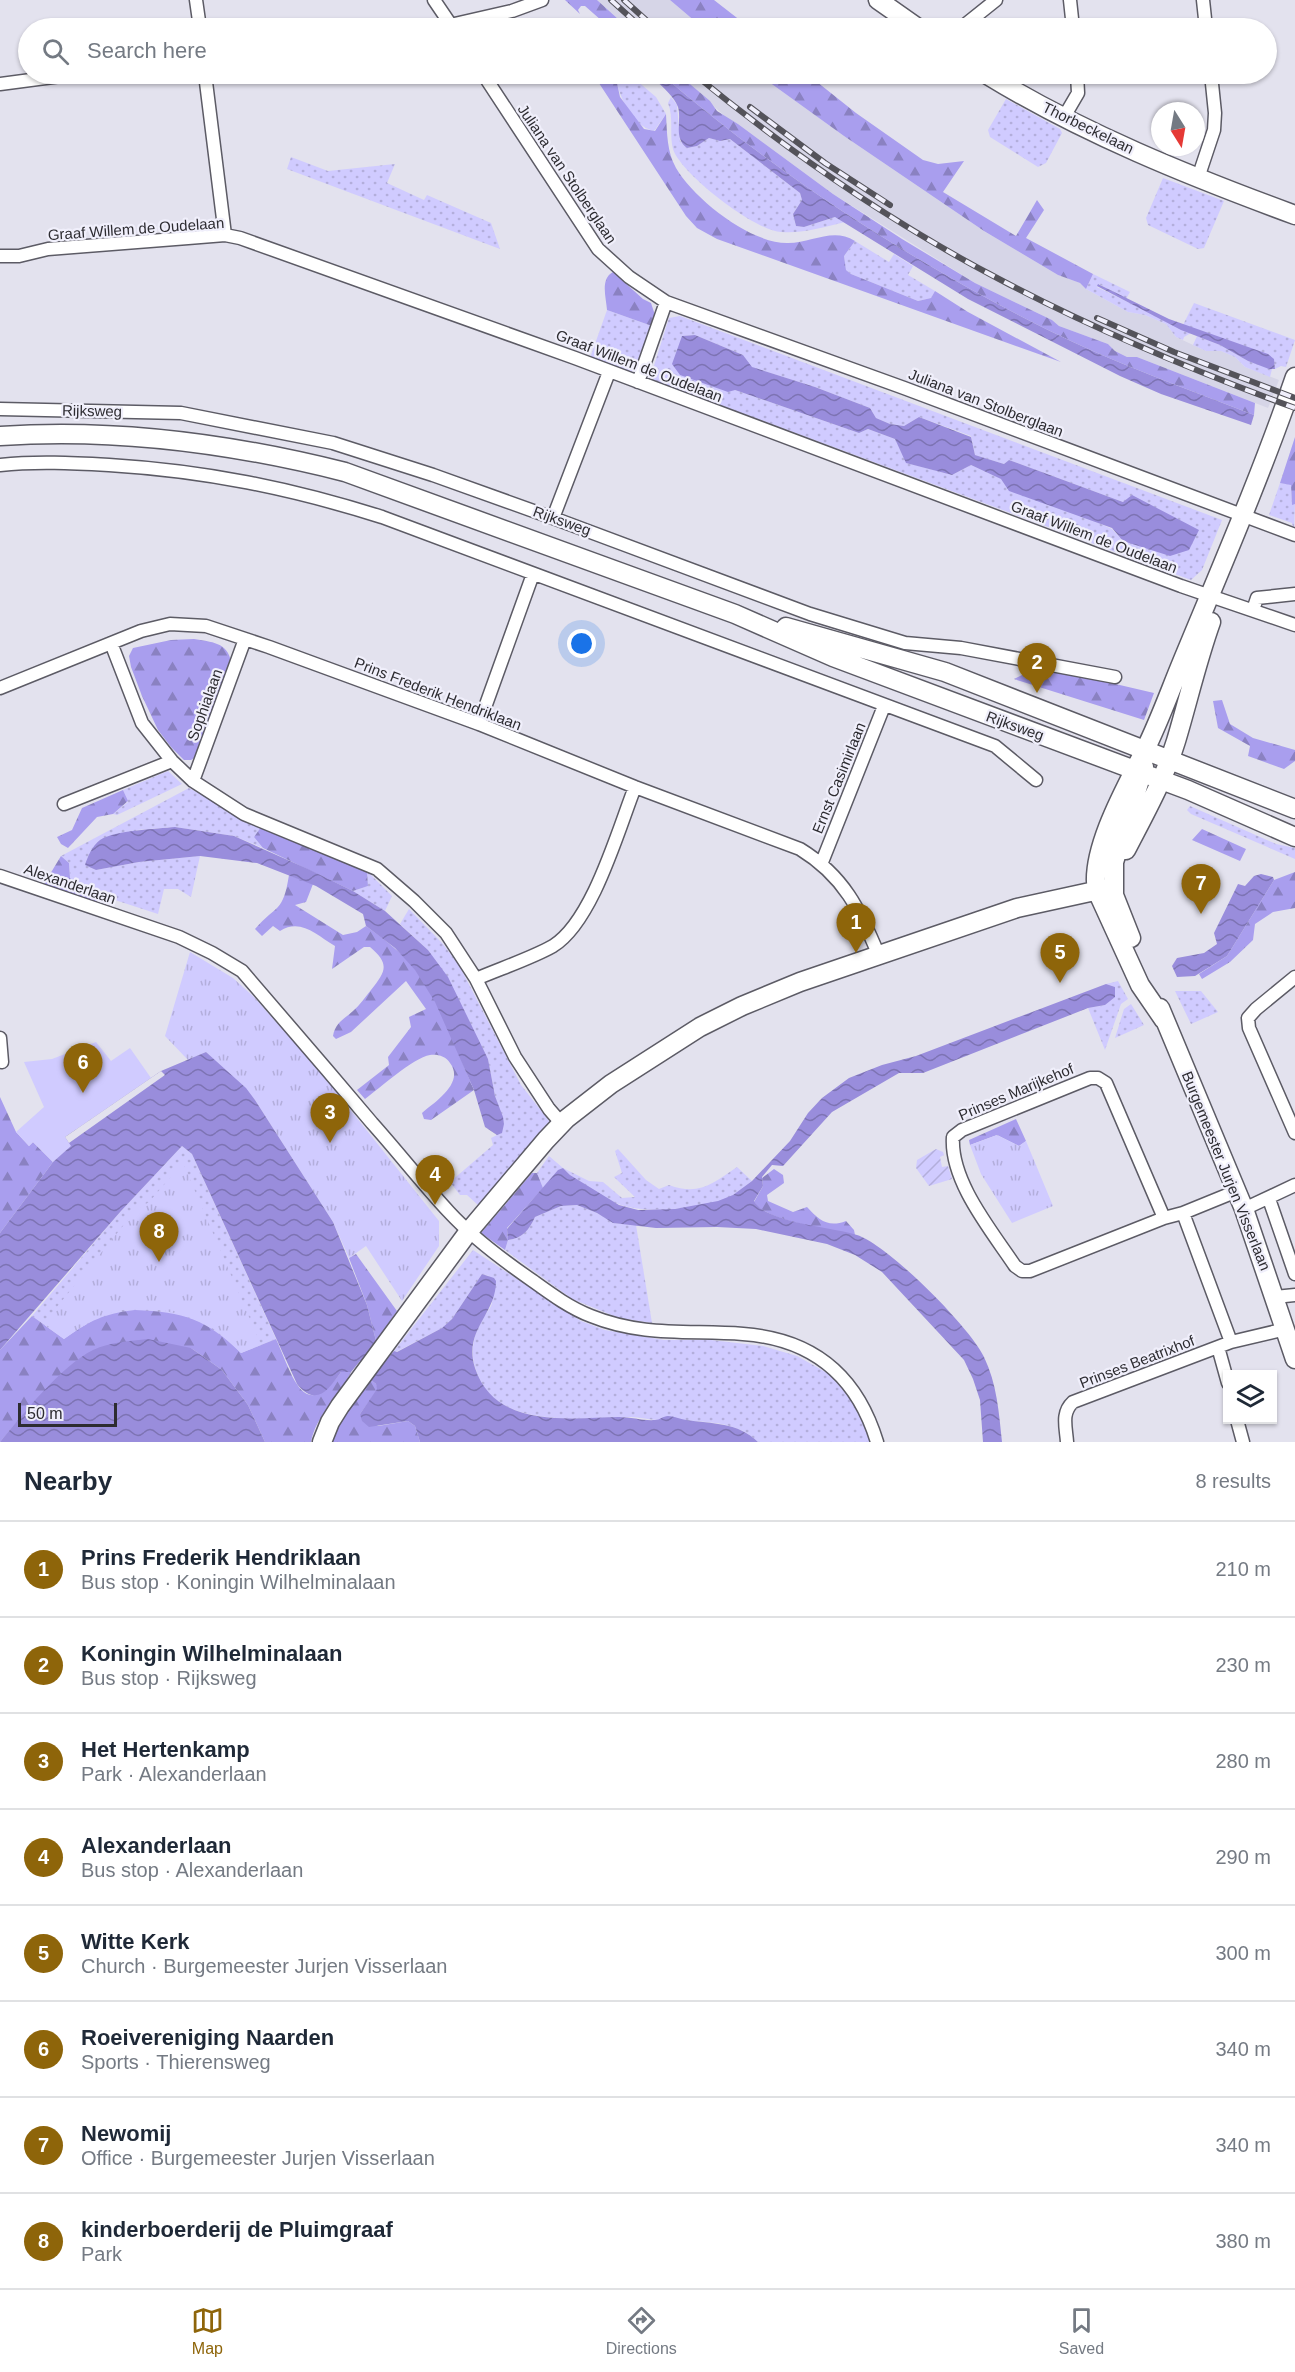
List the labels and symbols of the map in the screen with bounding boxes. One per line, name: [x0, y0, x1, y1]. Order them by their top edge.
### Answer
street label: Thorbeckelaan: [1040, 98, 1137, 157]
street label: Juliana van Stolberglaan: [514, 101, 620, 247]
north arrow: [1151, 102, 1205, 156]
street label: Graaf Willem de Oudelaan: [47, 214, 225, 243]
street label: Graaf Willem de Oudelaan: [554, 326, 725, 405]
street label: Juliana van Stolberglaan: [906, 365, 1066, 440]
street label: Rijksweg: [62, 401, 122, 420]
street label: Graaf Willem de Oudelaan: [1009, 497, 1180, 576]
street label: Rijksweg: [531, 502, 593, 539]
your location: [567, 629, 596, 658]
pin: 2: [1018, 644, 1056, 693]
street label: Prins Frederik Hendriklaan: [352, 654, 524, 733]
street label: Sophialaan: [184, 667, 225, 743]
street label: Rijksweg: [984, 707, 1046, 744]
street label: Ernst Casimirlaan: [808, 720, 869, 836]
street label: Alexanderlaan: [22, 860, 118, 907]
pin: 7: [1182, 864, 1220, 914]
pin: 1: [836, 904, 876, 953]
pin: 5: [1040, 934, 1080, 983]
pin: 6: [64, 1044, 103, 1093]
street label: Prinses Marijkehof: [956, 1059, 1077, 1123]
street label: Burgemeester Jurjen Visserlaan: [1179, 1069, 1274, 1273]
pin: 3: [310, 1094, 350, 1143]
pin: 4: [416, 1156, 454, 1205]
pin: 8: [140, 1212, 178, 1262]
street label: Prinses Beatrixhof: [1077, 1331, 1197, 1391]
scale bar: [18, 1400, 117, 1428]

